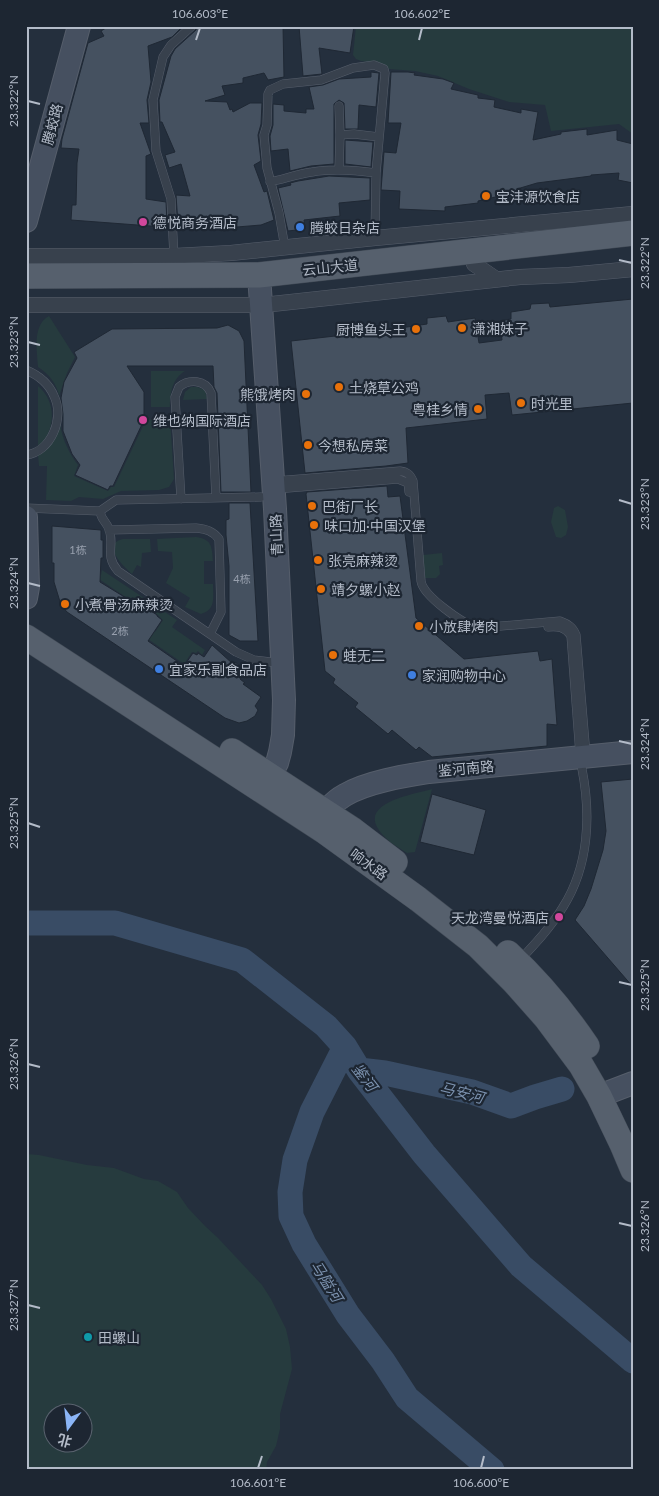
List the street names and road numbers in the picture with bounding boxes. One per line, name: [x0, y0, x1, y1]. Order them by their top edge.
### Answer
street label: 腾蛟路: [38, 102, 66, 146]
street label: 云山大道: [301, 256, 359, 278]
street label: 青山路: [266, 514, 286, 556]
street label: 鉴河南路: [437, 757, 495, 779]
street label: 响水路: [347, 845, 391, 883]

